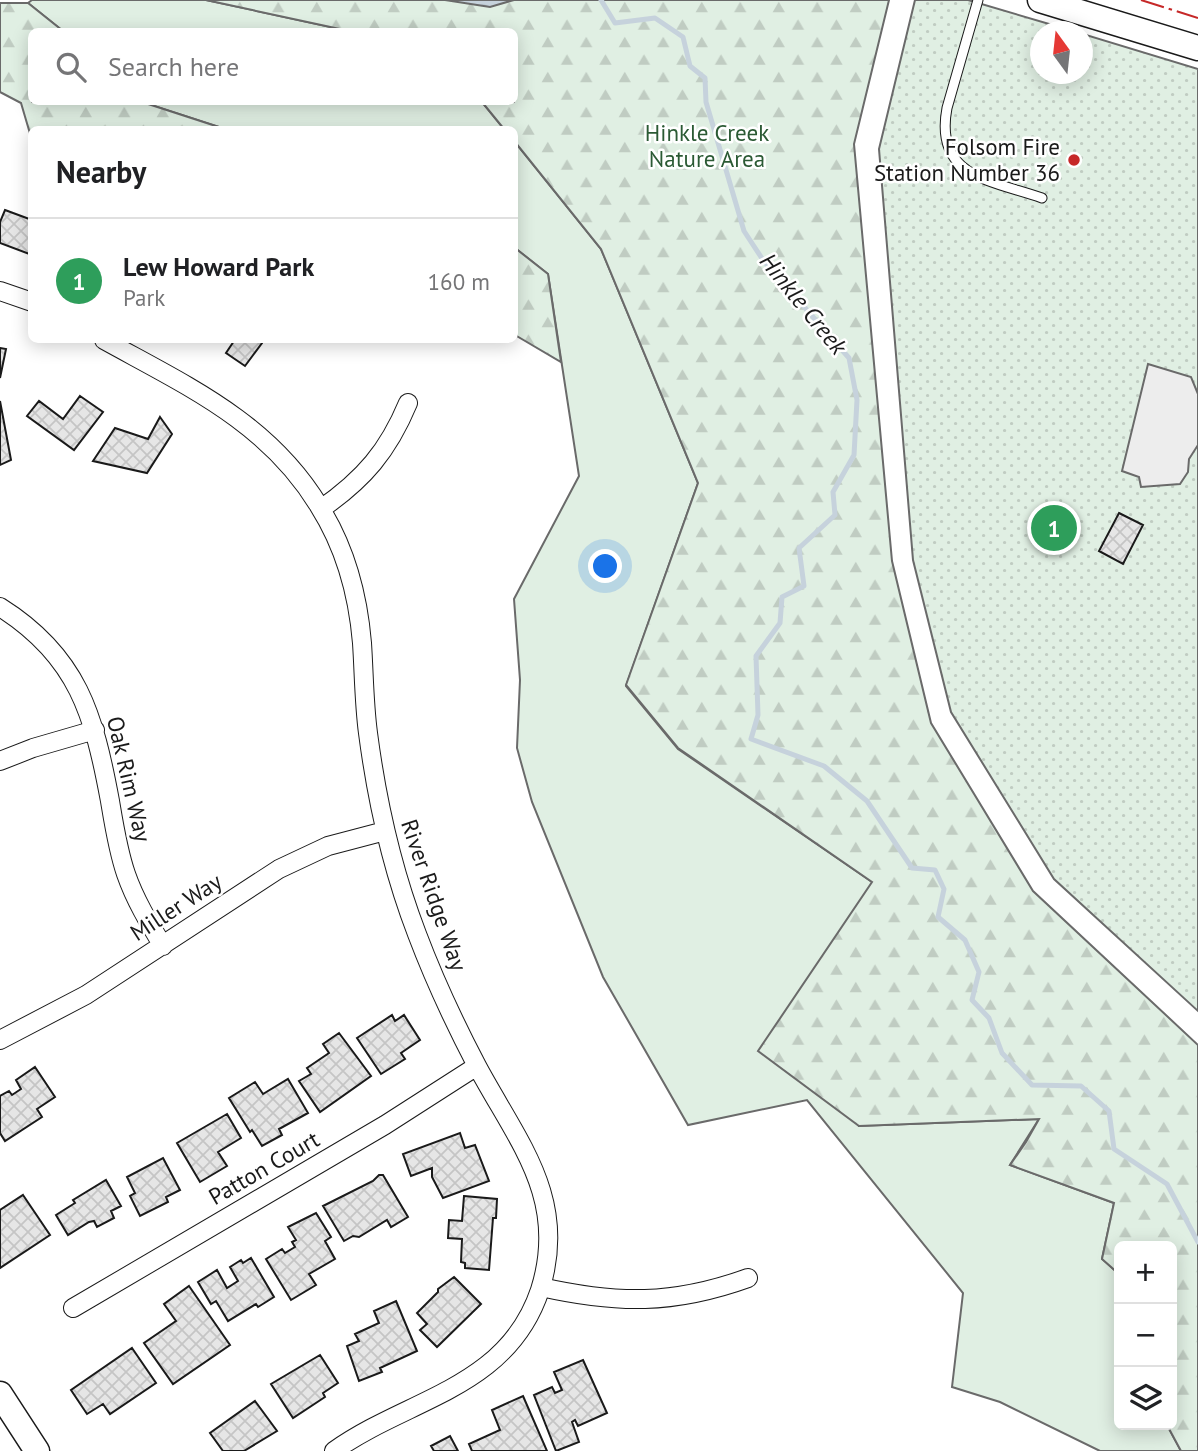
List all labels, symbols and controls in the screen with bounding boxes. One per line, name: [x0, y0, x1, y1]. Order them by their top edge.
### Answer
north arrow: [1030, 21, 1093, 84]
search box: [28, 28, 518, 105]
icon: search: [52, 48, 90, 86]
text: Search here: [108, 50, 239, 83]
park label: Hinkle Creek Nature Area: [645, 118, 769, 173]
place label: Folsom Fire Station Number 36: [874, 132, 1060, 187]
text: Nearby: [56, 152, 146, 191]
marker: Folsom Fire Station Number 36: [1066, 152, 1082, 168]
water label: Hinkle Creek: [753, 247, 855, 362]
text: Lew Howard Park: [123, 250, 314, 283]
text: 1: [72, 267, 86, 296]
text: 160 m: [428, 267, 490, 296]
text: Park: [123, 283, 165, 312]
pin: 1: [1031, 502, 1077, 554]
your location: [588, 549, 622, 583]
street label: Oak Rim Way: [101, 713, 158, 845]
street label: River Ridge Way: [395, 815, 474, 975]
street label: Miller Way: [125, 866, 227, 947]
street label: Patton Court: [203, 1124, 325, 1211]
map controls: [1114, 1241, 1177, 1430]
button: +: [1114, 1241, 1177, 1304]
button: −: [1114, 1304, 1177, 1367]
button: layers: [1114, 1367, 1177, 1430]

